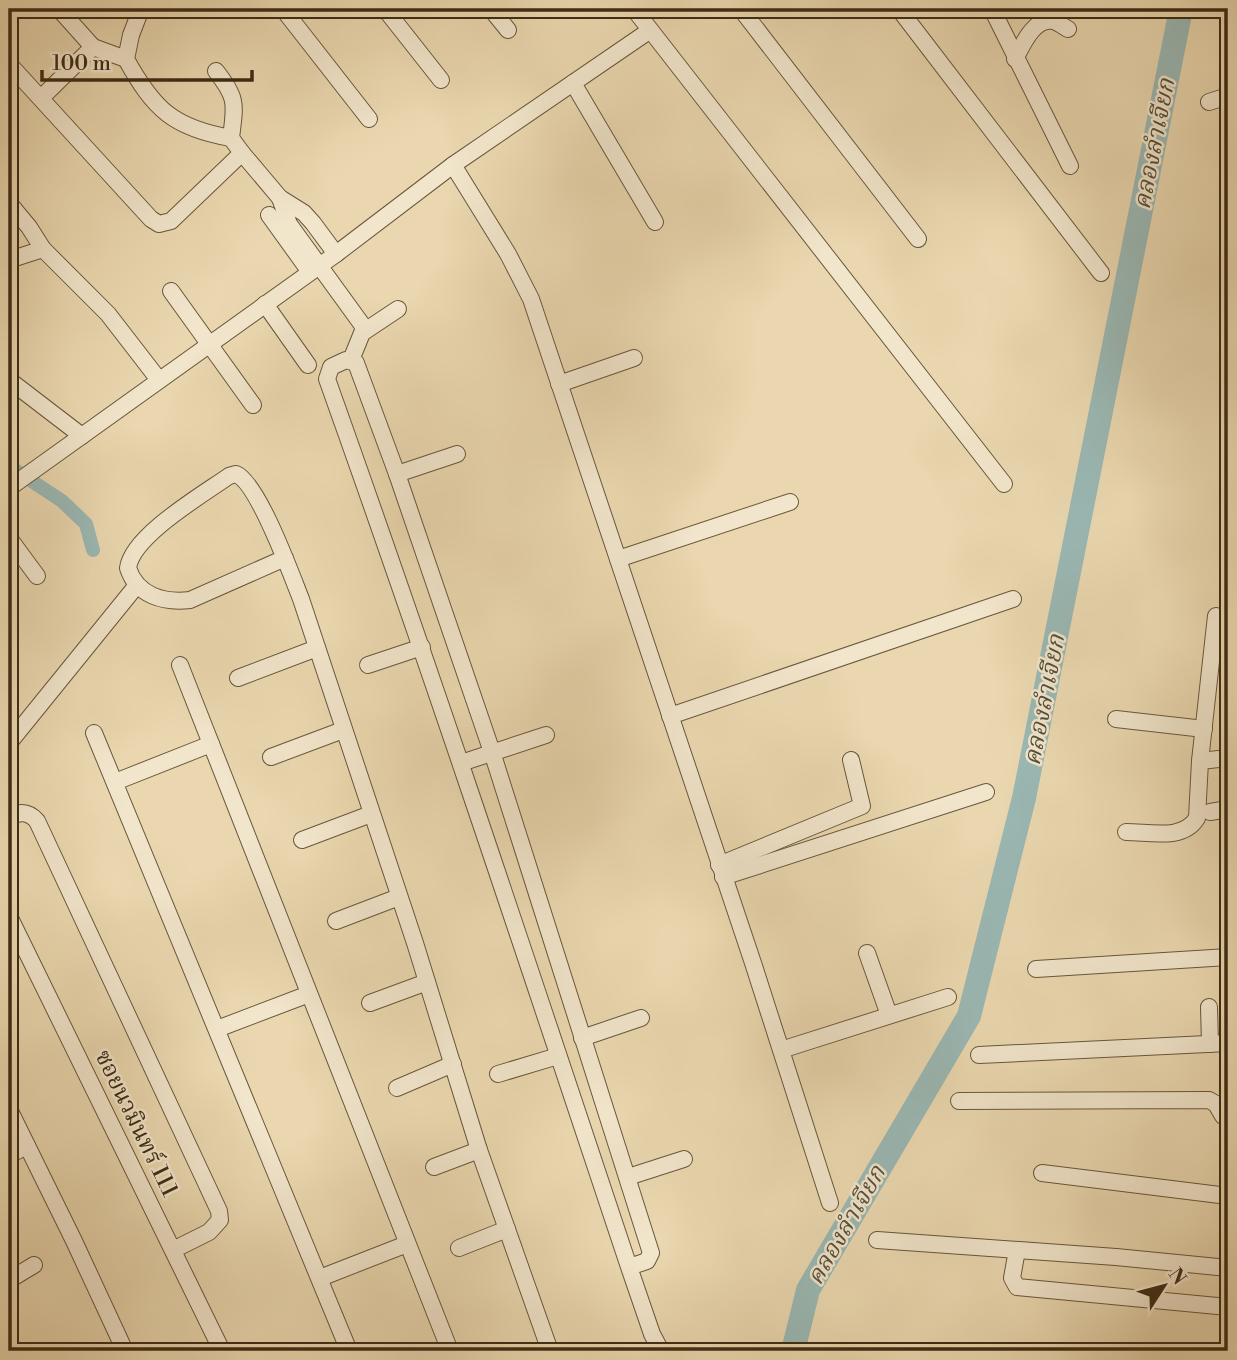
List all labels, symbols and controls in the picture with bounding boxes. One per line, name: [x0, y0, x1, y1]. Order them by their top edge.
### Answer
scale bar: [42, 38, 252, 82]
text: 100 m: [52, 51, 111, 77]
water label: คลองลำเจียก: [1128, 75, 1183, 212]
water label: คลองลำเจียก: [1018, 631, 1073, 768]
street label: ซอยนวมินทร์ 111: [88, 1045, 184, 1201]
water label: คลองลำเจียก: [801, 1159, 894, 1290]
north arrow: [1128, 1252, 1198, 1322]
text: N: [1163, 1263, 1191, 1290]

